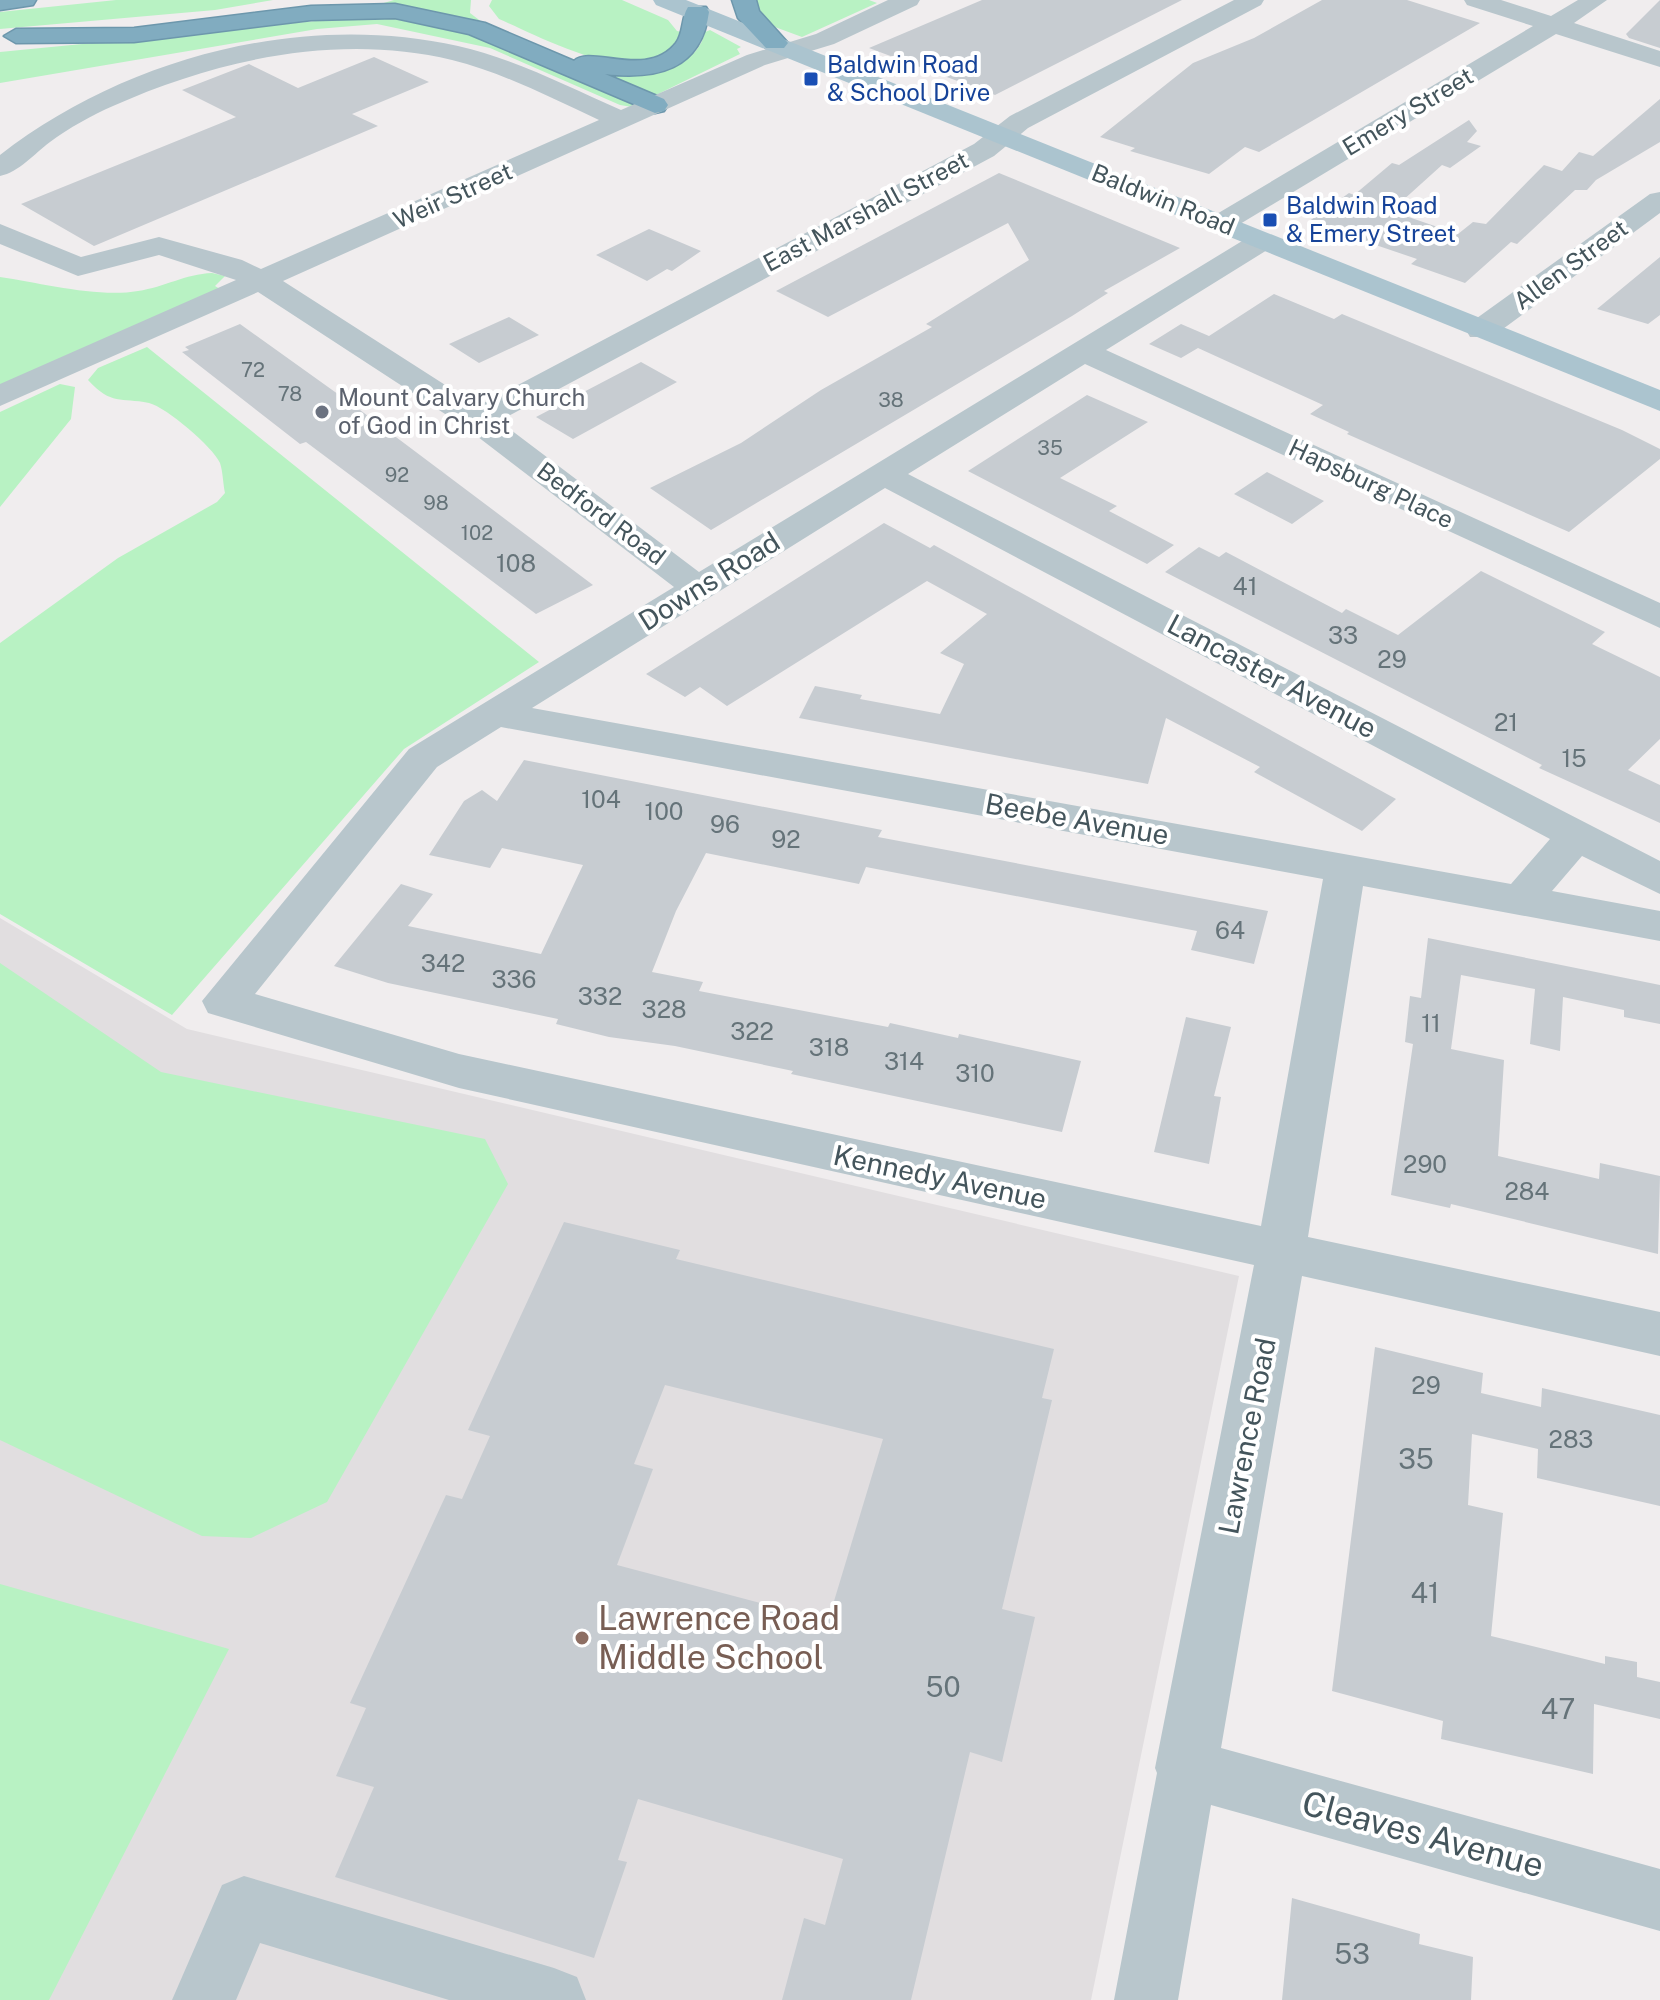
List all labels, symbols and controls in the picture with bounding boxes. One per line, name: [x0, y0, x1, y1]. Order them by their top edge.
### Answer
place label: Baldwin Road & School Drive: [827, 50, 990, 106]
street label: Emery Street: [1337, 61, 1478, 161]
marker: Baldwin Road & School Drive: [802, 70, 820, 88]
street label: East Marshall Street: [758, 145, 973, 277]
street label: Weir Street: [389, 157, 516, 234]
street label: Baldwin Road: [1088, 158, 1239, 240]
place label: Baldwin Road & Emery Street: [1286, 191, 1456, 247]
marker: Baldwin Road & Emery Street: [1261, 211, 1279, 229]
street label: Allen Street: [1508, 213, 1633, 315]
house number: 72: [241, 358, 265, 382]
house number: 78: [278, 382, 302, 406]
place label: Mount Calvary Church of God in Christ: [338, 383, 585, 439]
house number: 38: [878, 388, 904, 412]
marker: Mount Calvary Church of God in Christ: [313, 403, 331, 421]
street label: Hapsburg Place: [1285, 433, 1458, 533]
house number: 35: [1037, 436, 1063, 460]
street label: Bedford Road: [532, 456, 671, 570]
house number: 92: [385, 463, 409, 487]
house number: 98: [423, 491, 449, 515]
house number: 102: [461, 521, 493, 545]
street label: Downs Road: [632, 524, 785, 637]
house number: 108: [496, 549, 536, 577]
house number: 41: [1233, 572, 1257, 600]
street label: Lancaster Avenue: [1162, 607, 1382, 745]
house number: 33: [1328, 621, 1358, 649]
house number: 29: [1377, 645, 1407, 673]
house number: 21: [1494, 708, 1518, 736]
house number: 15: [1561, 744, 1587, 772]
house number: 104: [581, 785, 621, 813]
street label: Beebe Avenue: [983, 786, 1172, 851]
house number: 100: [645, 797, 684, 825]
house number: 96: [710, 810, 740, 838]
house number: 92: [771, 825, 801, 853]
house number: 64: [1215, 916, 1245, 944]
house number: 342: [421, 949, 465, 977]
house number: 336: [492, 965, 536, 993]
house number: 332: [578, 982, 622, 1010]
house number: 328: [642, 995, 686, 1023]
house number: 11: [1421, 1009, 1441, 1037]
house number: 322: [730, 1017, 774, 1045]
house number: 318: [809, 1033, 849, 1061]
house number: 314: [884, 1047, 924, 1075]
house number: 310: [955, 1059, 995, 1087]
street label: Kennedy Avenue: [831, 1138, 1050, 1215]
house number: 290: [1403, 1150, 1447, 1178]
house number: 284: [1505, 1177, 1549, 1205]
street label: Lawrence Road: [1211, 1335, 1282, 1537]
house number: 29: [1411, 1371, 1441, 1399]
house number: 283: [1549, 1425, 1593, 1453]
house number: 35: [1398, 1442, 1434, 1475]
house number: 41: [1411, 1576, 1440, 1609]
place label: Lawrence Road Middle School: [598, 1598, 840, 1677]
marker: Lawrence Road Middle School: [573, 1629, 591, 1647]
house number: 50: [925, 1670, 961, 1703]
house number: 47: [1541, 1692, 1575, 1725]
street label: Cleaves Avenue: [1298, 1783, 1548, 1885]
house number: 53: [1334, 1937, 1370, 1970]

